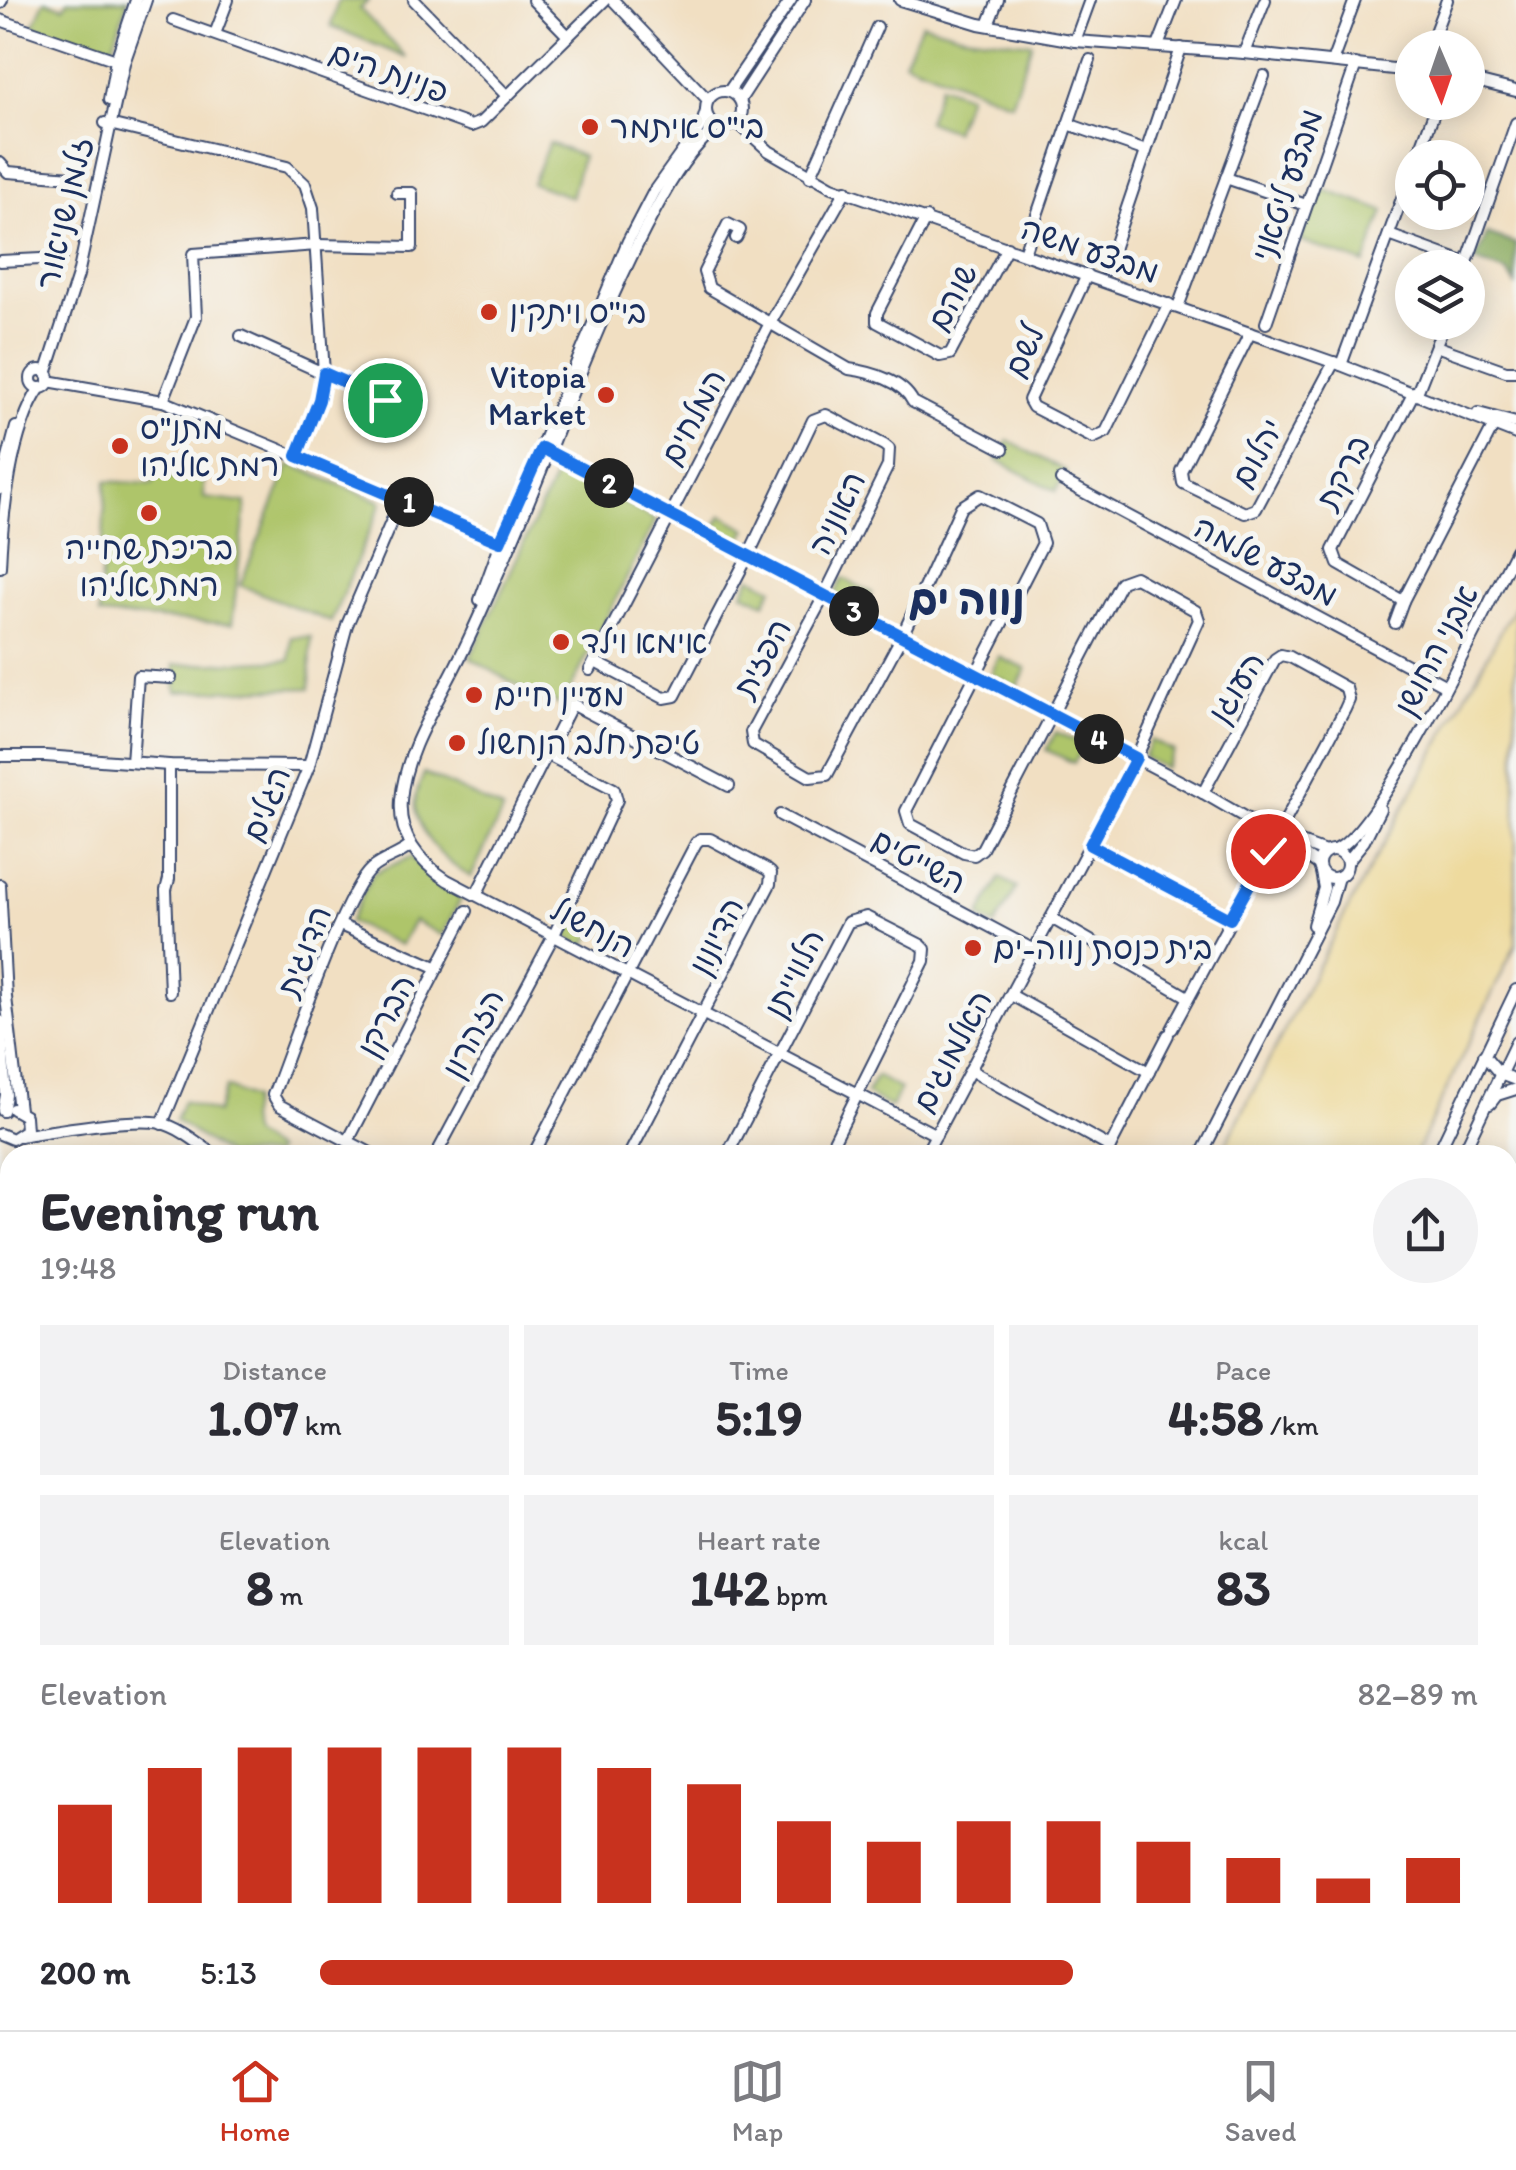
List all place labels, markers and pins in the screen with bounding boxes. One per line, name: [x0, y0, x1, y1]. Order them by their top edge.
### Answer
place label: בי''ס איתמר: [610, 108, 764, 146]
marker: בי''ס איתמר: [579, 116, 601, 138]
place label: בי''ס ויתקין: [509, 293, 646, 332]
marker: בי''ס ויתקין: [478, 301, 500, 323]
pin: [343, 358, 428, 443]
place label: Vitopia Market: [488, 358, 586, 433]
marker: Vitopia Market: [595, 384, 617, 406]
place label: מתנ"ס רמת אליהו: [140, 409, 279, 484]
marker: מתנ"ס רמת אליהו: [109, 435, 131, 457]
pin: 2: [584, 458, 634, 508]
pin: 1: [384, 477, 434, 527]
marker: בריכת שחייה רמת אליהו: [138, 502, 160, 524]
place label: בריכת שחייה רמת אליהו: [65, 529, 233, 604]
pin: 3: [829, 586, 879, 636]
place label: אימא וילד: [581, 623, 708, 661]
marker: אימא וילד: [550, 631, 572, 653]
place label: מעיין חיים: [494, 676, 625, 715]
marker: מעיין חיים: [463, 684, 485, 706]
pin: 4: [1074, 714, 1124, 764]
place label: טיפת חלב הנחשול: [477, 724, 700, 762]
marker: טיפת חלב הנחשול: [446, 732, 468, 754]
pin: [1226, 809, 1311, 894]
place label: בית כנסת נווה-ים: [993, 929, 1212, 967]
marker: בית כנסת נווה-ים: [962, 937, 984, 959]

